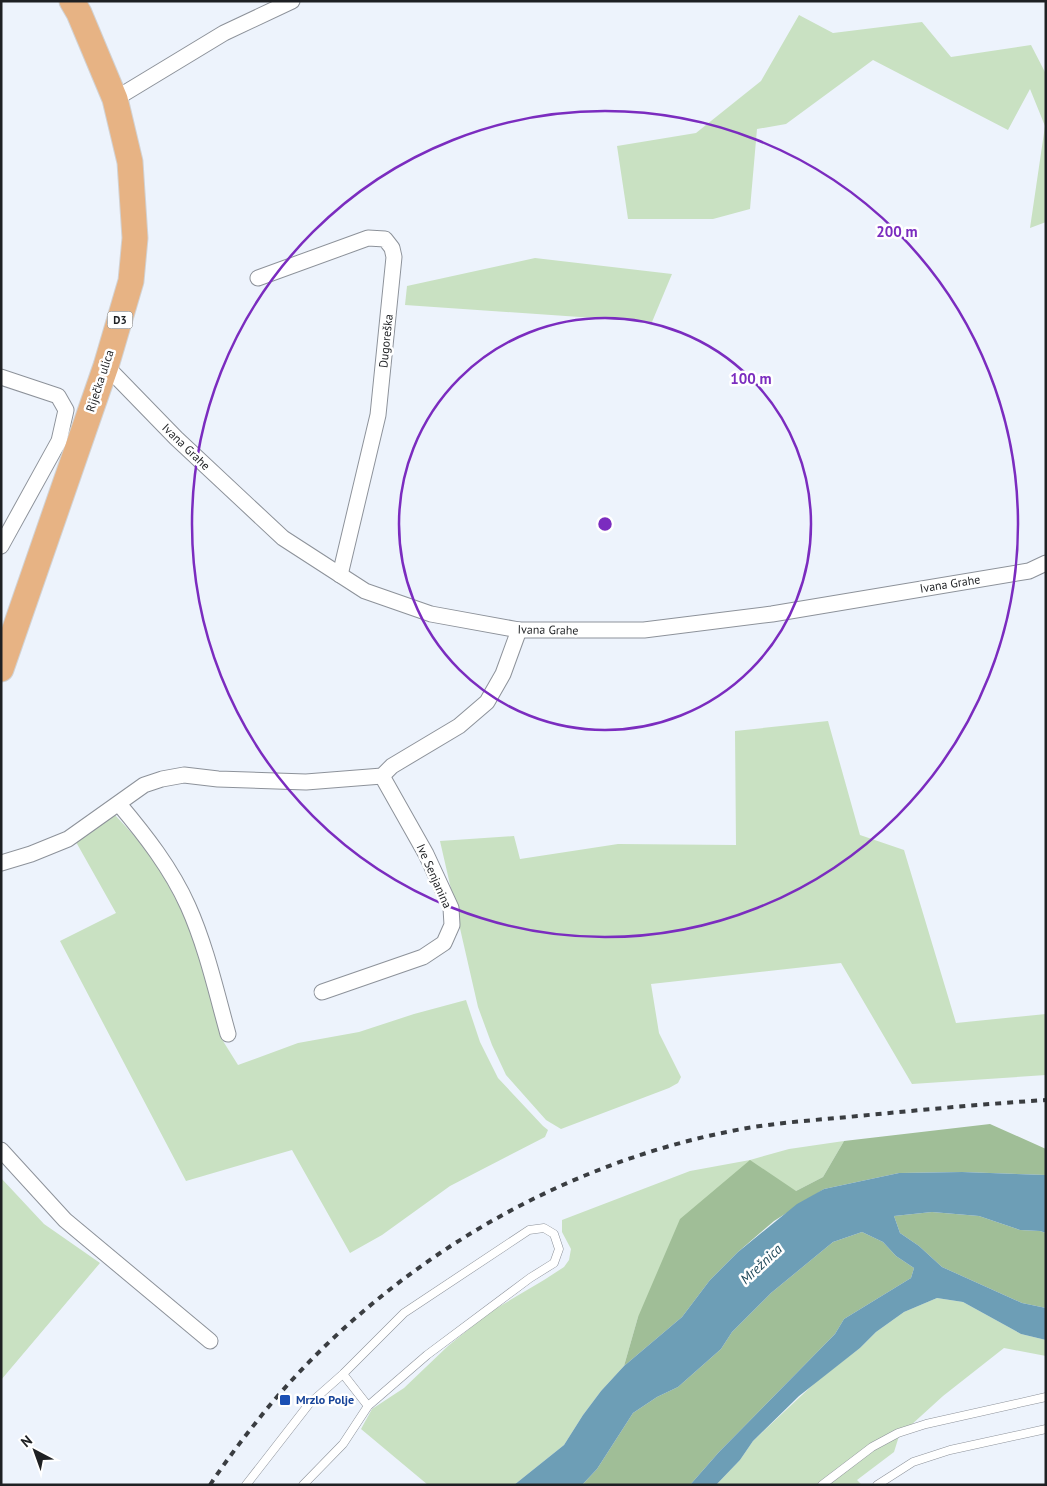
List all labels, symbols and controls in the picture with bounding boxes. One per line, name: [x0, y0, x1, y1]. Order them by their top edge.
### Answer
text: 200 m: [876, 222, 918, 241]
road number: D3: [108, 312, 132, 328]
street label: Dugoreška: [375, 313, 396, 369]
street label: Riječka ulica: [82, 348, 117, 414]
text: 100 m: [730, 369, 772, 388]
street label: Ivana Grahe: [159, 420, 213, 473]
centre of rings: [596, 515, 614, 533]
street label: Ivana Grahe: [919, 571, 981, 596]
street label: Ivana Grahe: [517, 621, 579, 638]
street label: Ive Senjanina: [414, 841, 455, 910]
water label: Mrežnica: [736, 1240, 786, 1288]
place label: Mrzlo Polje: [296, 1392, 354, 1407]
marker: Mrzlo Polje: [278, 1393, 292, 1407]
north arrow: [10, 1426, 60, 1476]
text: N: [17, 1431, 36, 1451]

